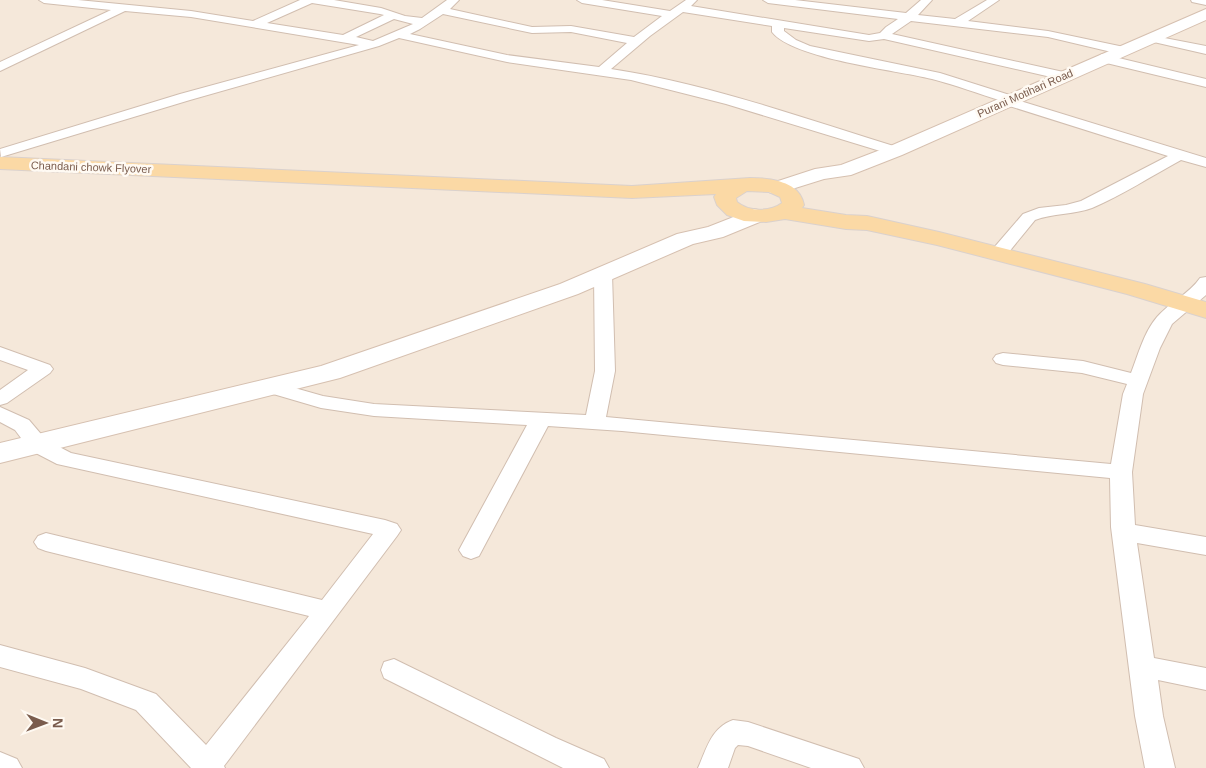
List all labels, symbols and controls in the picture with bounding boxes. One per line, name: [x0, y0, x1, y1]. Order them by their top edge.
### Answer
street label: Purani Motihari Road: [975, 67, 1075, 119]
street label: Chandani chowk Flyover: [31, 159, 152, 175]
north arrow: [20, 698, 70, 748]
text: N: [50, 718, 66, 728]

